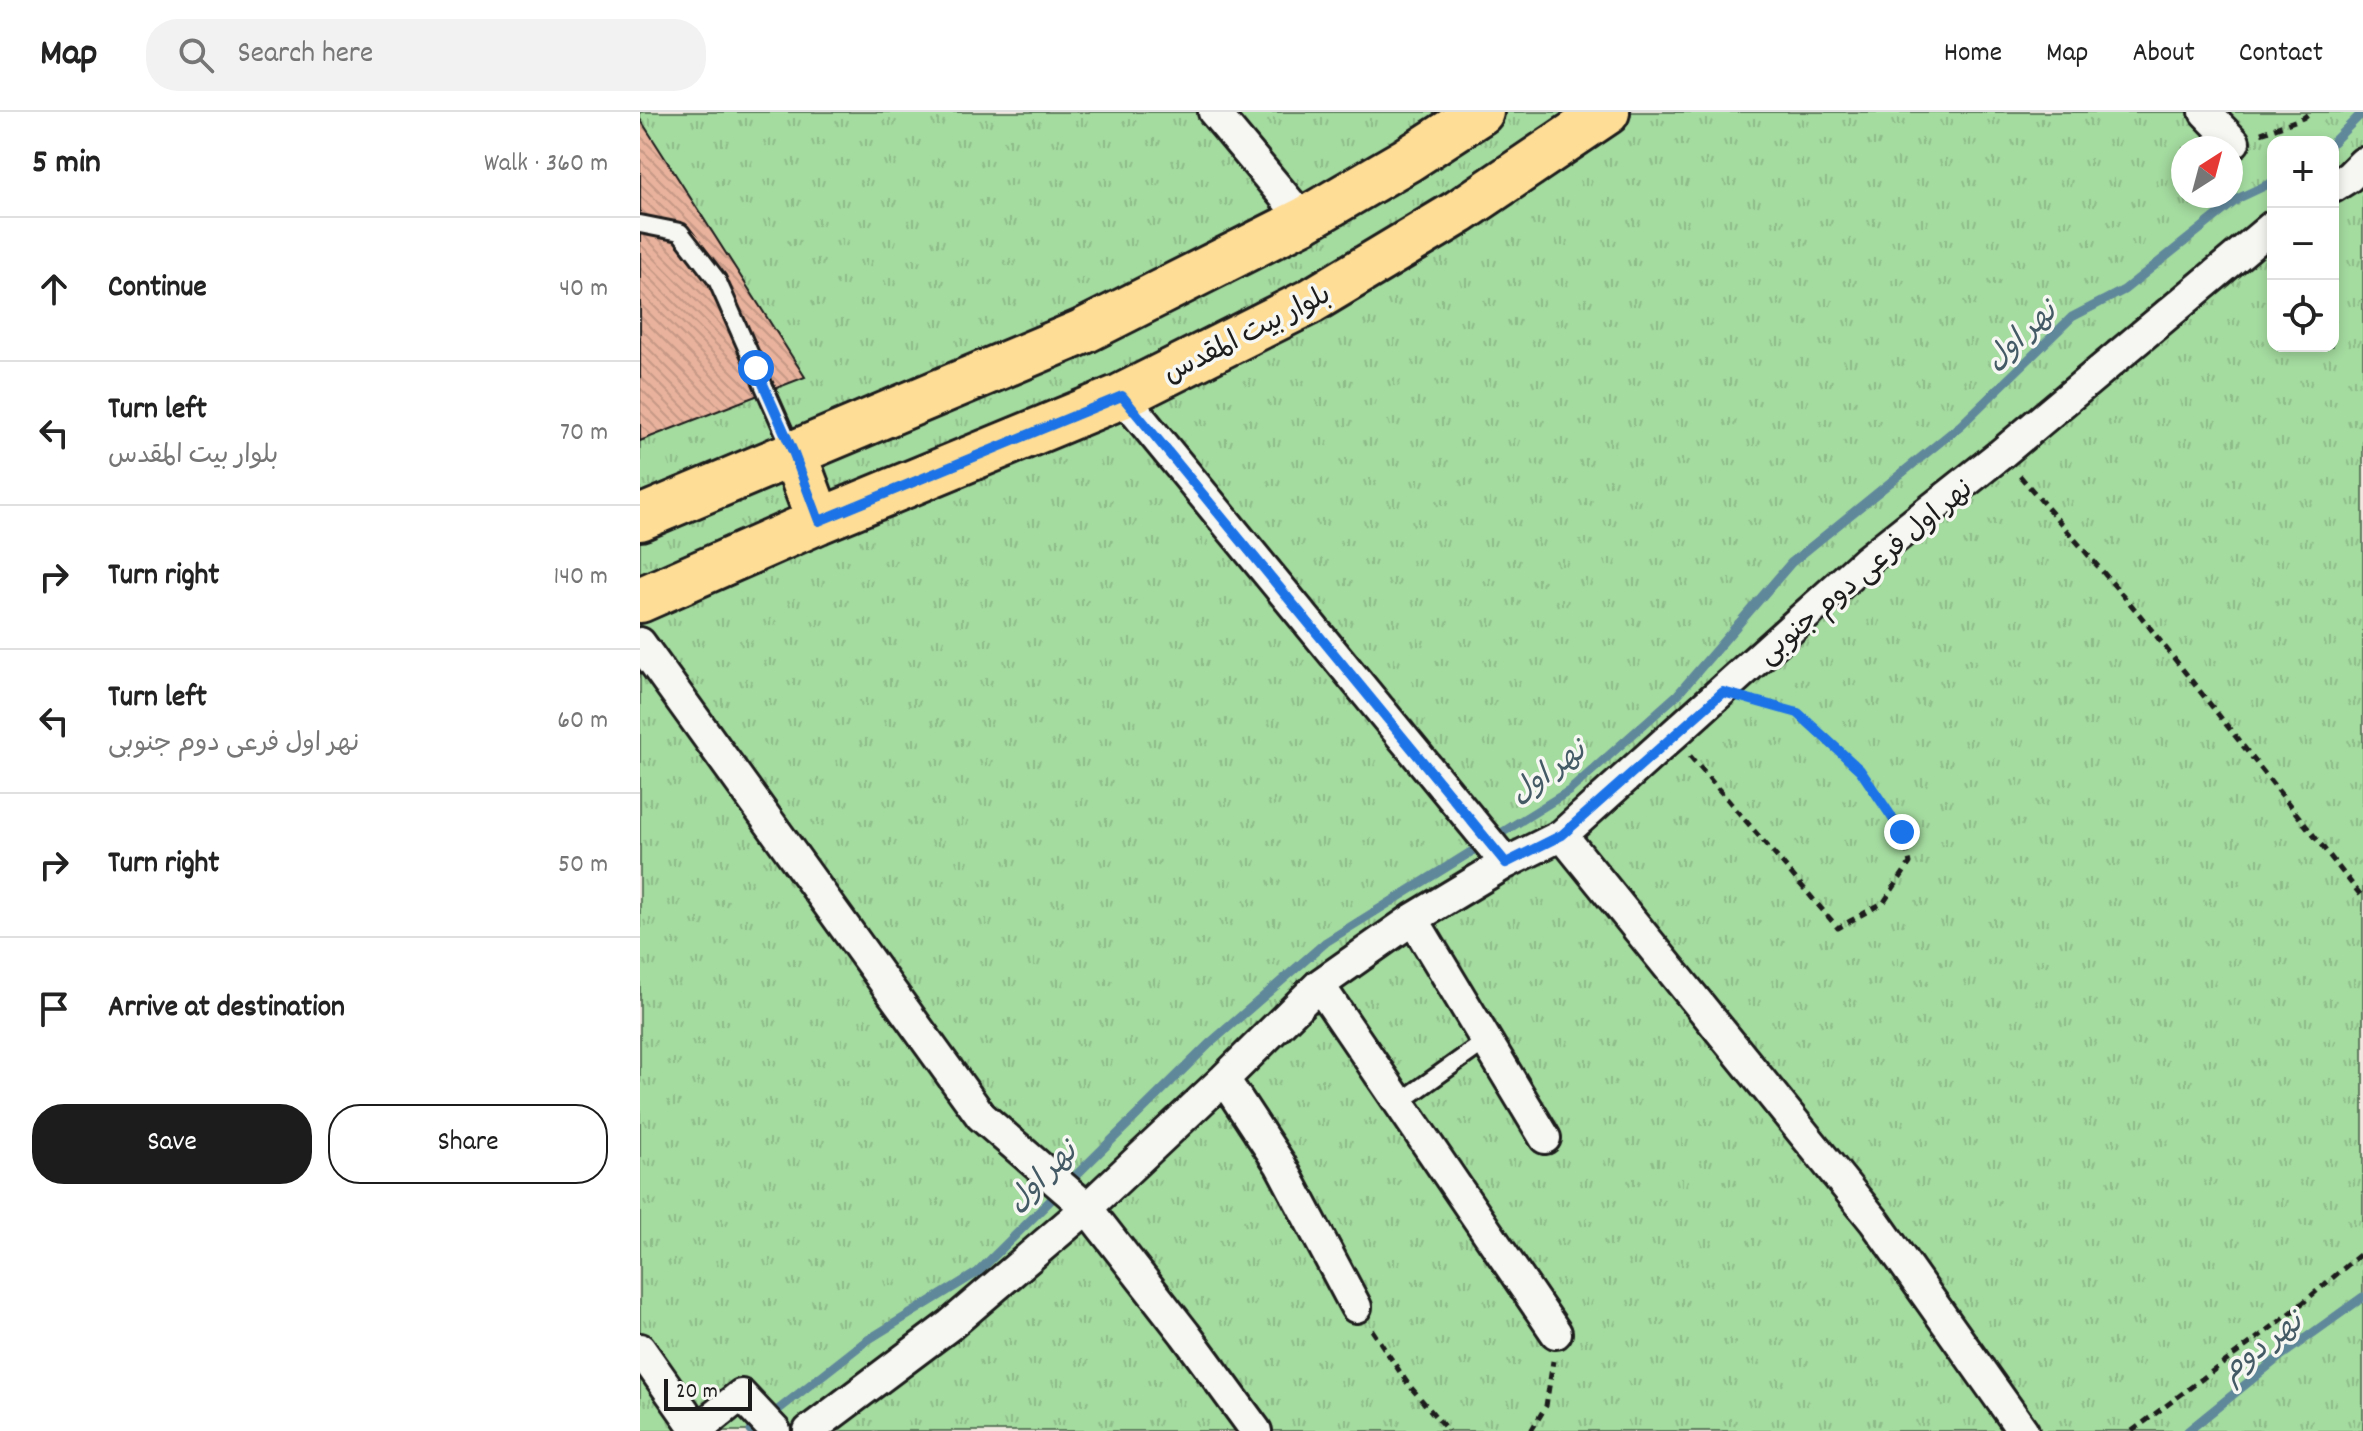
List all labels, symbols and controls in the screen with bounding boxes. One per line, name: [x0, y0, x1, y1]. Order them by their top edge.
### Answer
search box: [146, 19, 706, 91]
text: Map: [40, 28, 98, 83]
icon: search: [174, 33, 218, 77]
text: Search here: [238, 34, 373, 77]
text: Home: [1944, 35, 2002, 75]
text: Map: [2046, 35, 2088, 75]
text: About: [2132, 35, 2195, 75]
text: Contact: [2239, 35, 2323, 75]
north arrow: [2171, 136, 2243, 208]
map controls: [2267, 136, 2339, 352]
button: +: [2267, 136, 2339, 208]
text: 5 min: [32, 140, 101, 189]
text: Walk · 360 m: [484, 146, 608, 183]
button: −: [2267, 208, 2339, 280]
icon: ahead: [32, 267, 76, 311]
text: Continue: [108, 268, 207, 311]
text: 40 m: [559, 271, 608, 308]
street label: بلوار بیت المقدس: [1157, 277, 1339, 396]
button: locate: [2267, 280, 2339, 352]
water label: نهر اول: [1977, 291, 2071, 383]
route start: [738, 350, 774, 386]
text: Turn left: [108, 390, 207, 433]
icon: left: [32, 411, 76, 455]
text: 70 m: [560, 415, 608, 452]
text: بلوار بیت المقدس: [108, 438, 278, 475]
street label: نهر اول فرعی دوم جنوبی: [1751, 472, 1984, 676]
icon: right: [32, 555, 76, 599]
text: Turn right: [108, 556, 219, 599]
text: 140 m: [554, 559, 608, 596]
text: Turn left: [108, 678, 207, 721]
icon: left: [32, 699, 76, 743]
text: 60 m: [557, 703, 608, 740]
text: نهر اول فرعی دوم جنوبی: [108, 726, 359, 763]
water label: نهر اول: [1503, 730, 1599, 817]
route end: [1884, 814, 1920, 850]
icon: right: [32, 843, 76, 887]
text: Turn right: [108, 844, 219, 887]
text: 50 m: [558, 847, 608, 884]
icon: arrive: [32, 987, 76, 1031]
text: Arrive at destination: [108, 988, 345, 1031]
button: Save: [32, 1104, 312, 1184]
button: Share: [328, 1104, 608, 1184]
water label: نهر اول: [999, 1131, 1092, 1225]
water label: نهر دوم: [2213, 1302, 2316, 1394]
scale bar: [664, 1375, 752, 1411]
text: 20 m: [676, 1377, 718, 1408]

